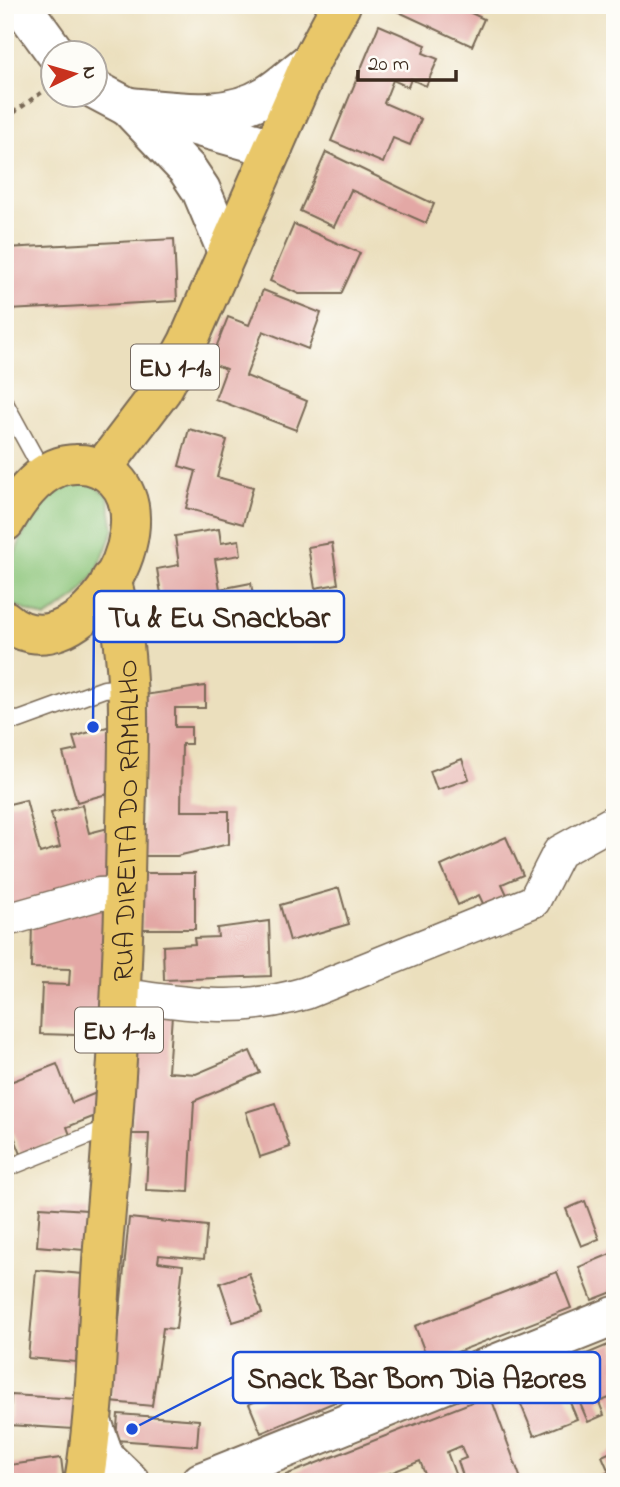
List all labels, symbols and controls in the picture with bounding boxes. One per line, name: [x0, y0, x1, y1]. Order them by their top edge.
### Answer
north arrow: [38, 38, 108, 108]
scale bar: [358, 38, 456, 82]
text: 20 m: [368, 50, 409, 80]
text: N: [74, 65, 102, 80]
road number: EN 1-1ª: [131, 344, 219, 390]
callout: Tu & Eu Snackbar: [94, 591, 344, 642]
text: Tu & Eu Snackbar: [108, 598, 331, 642]
street label: RUA DIREITA DO RAMALHO: [104, 658, 152, 983]
road number: EN 1-1ª: [75, 1007, 163, 1052]
callout: Snack Bar Bom Dia Azores: [233, 1352, 600, 1403]
text: Snack Bar Bom Dia Azores: [247, 1359, 587, 1403]

